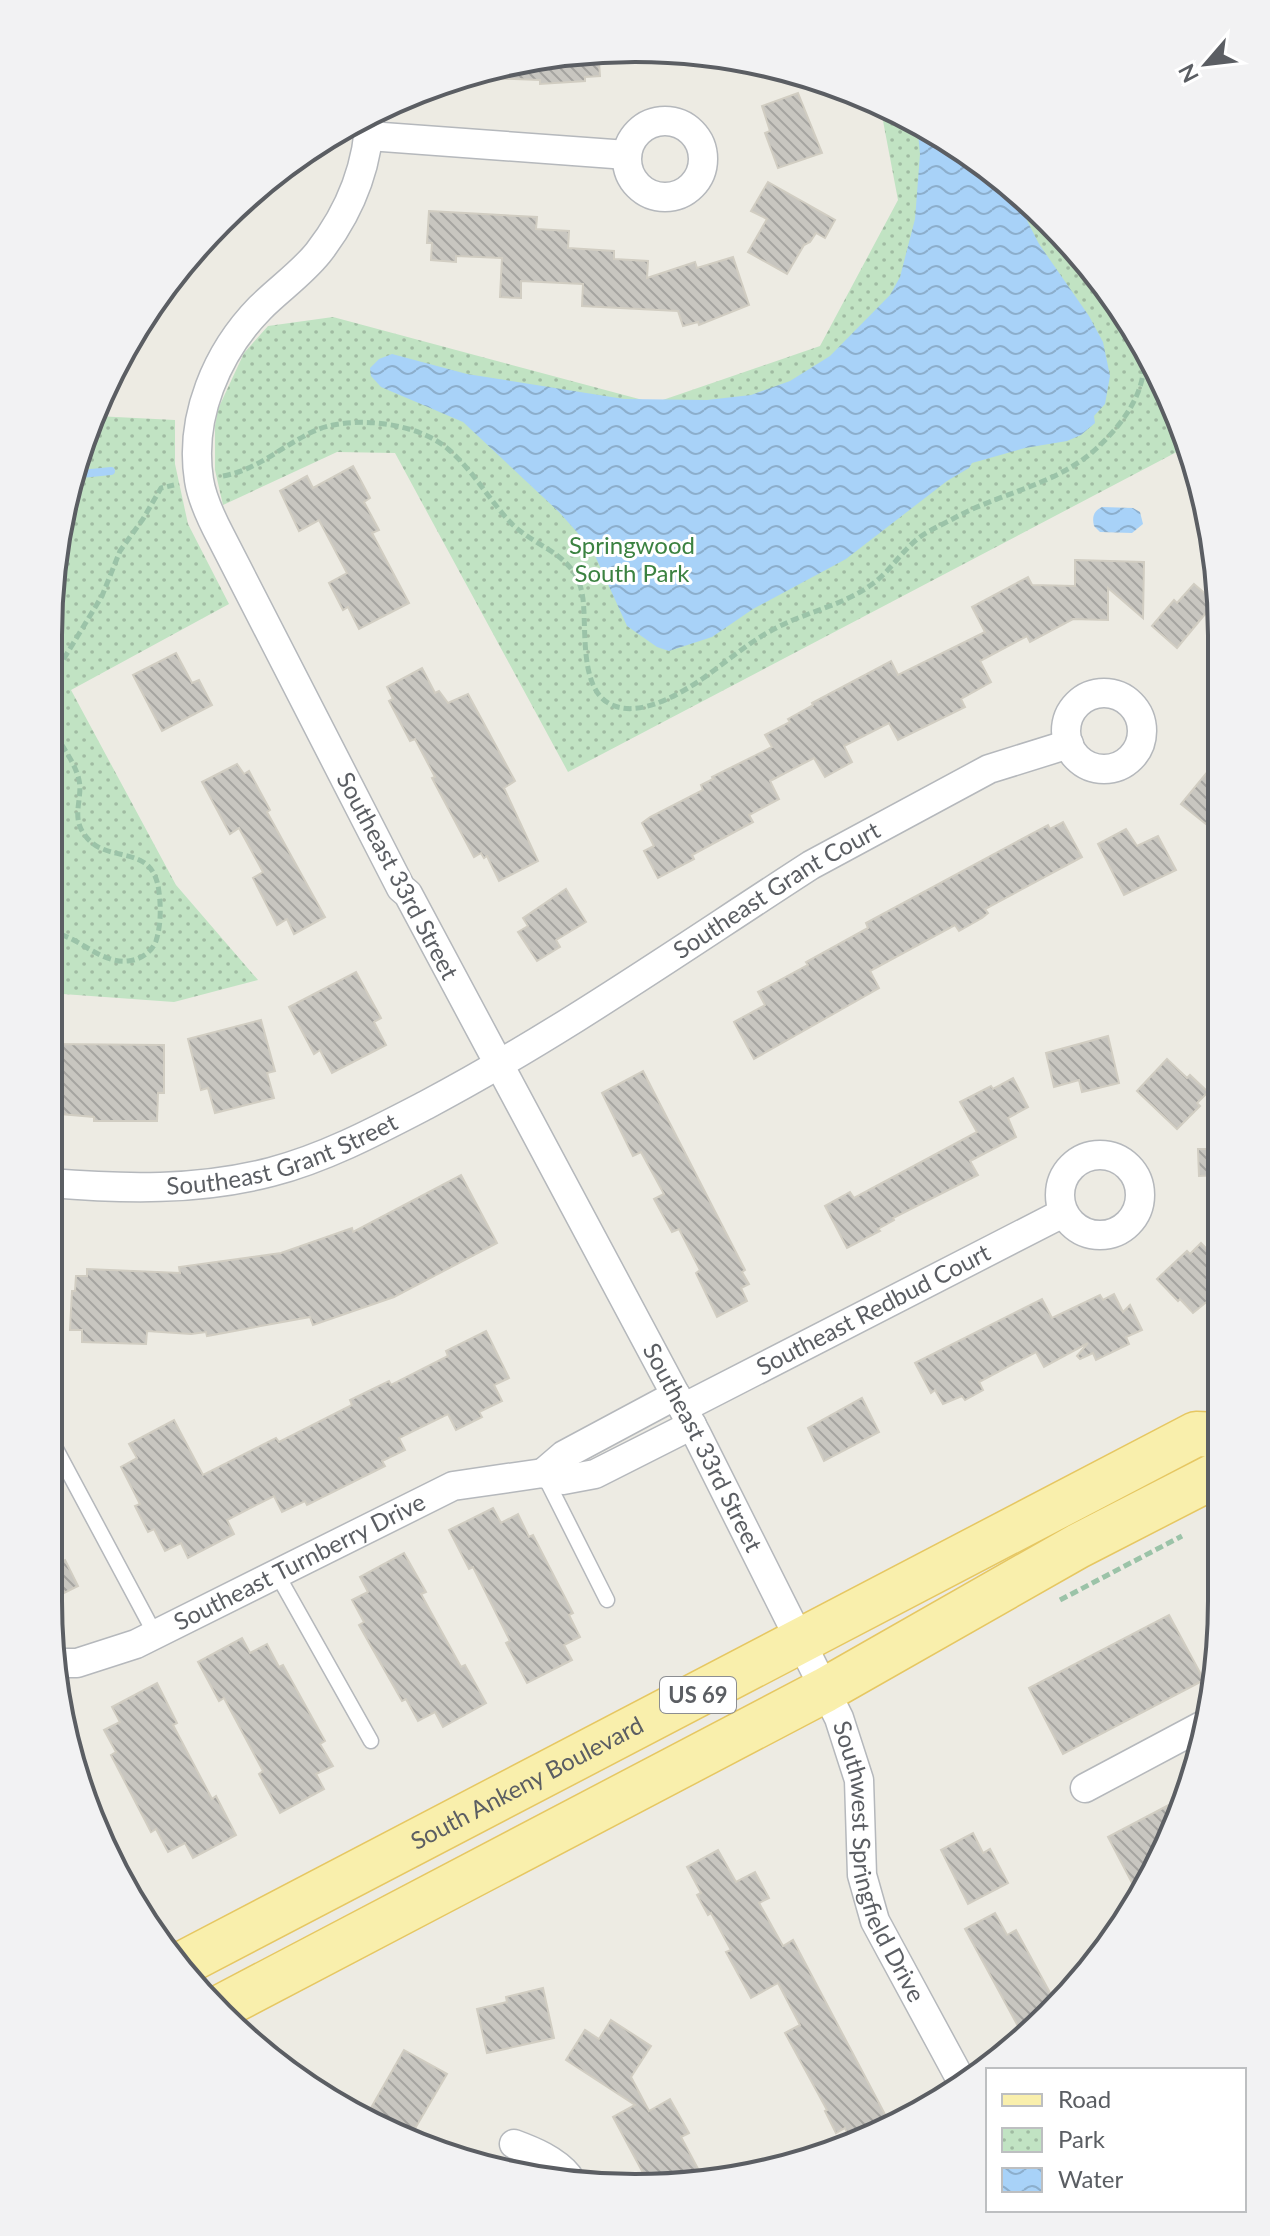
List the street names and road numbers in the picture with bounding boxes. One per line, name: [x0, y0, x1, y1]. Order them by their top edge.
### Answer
street label: Southeast 33rd Street: [331, 767, 465, 984]
street label: Southeast Grant Court: [667, 814, 885, 964]
street label: Southeast Grant Street: [166, 1106, 402, 1200]
street label: Southeast Redbud Court: [751, 1237, 995, 1381]
street label: Southeast 33rd Street: [638, 1338, 769, 1557]
street label: Southeast Turnberry Drive: [169, 1486, 430, 1636]
road number: US 69: [660, 1677, 736, 1713]
street label: South Ankeny Boulevard: [405, 1709, 648, 1855]
street label: Southwest Springfield Drive: [828, 1717, 932, 2006]

